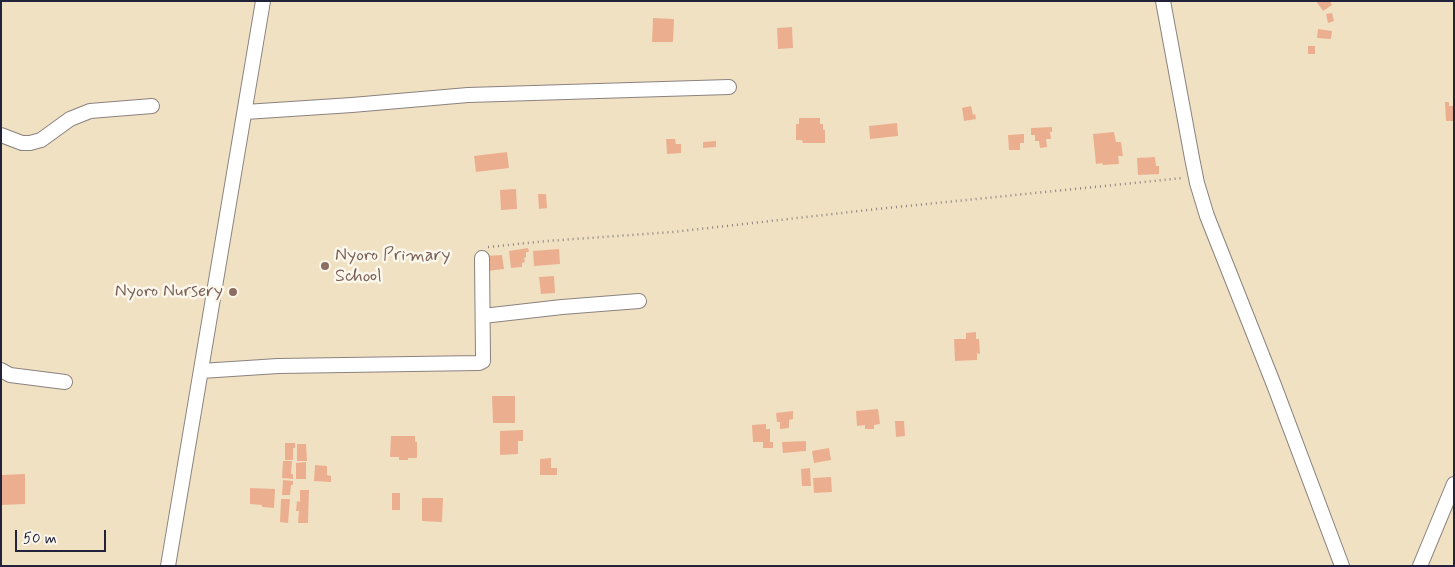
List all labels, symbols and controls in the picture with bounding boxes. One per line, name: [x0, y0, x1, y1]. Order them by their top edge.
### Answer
place label: Nyoro Primary School: [335, 245, 450, 288]
marker: Nyoro Primary School: [319, 260, 331, 272]
place label: Nyoro Nursery: [115, 281, 223, 303]
marker: Nyoro Nursery: [227, 286, 239, 298]
scale bar: [18, 520, 109, 552]
text: 50 m: [23, 529, 57, 549]

